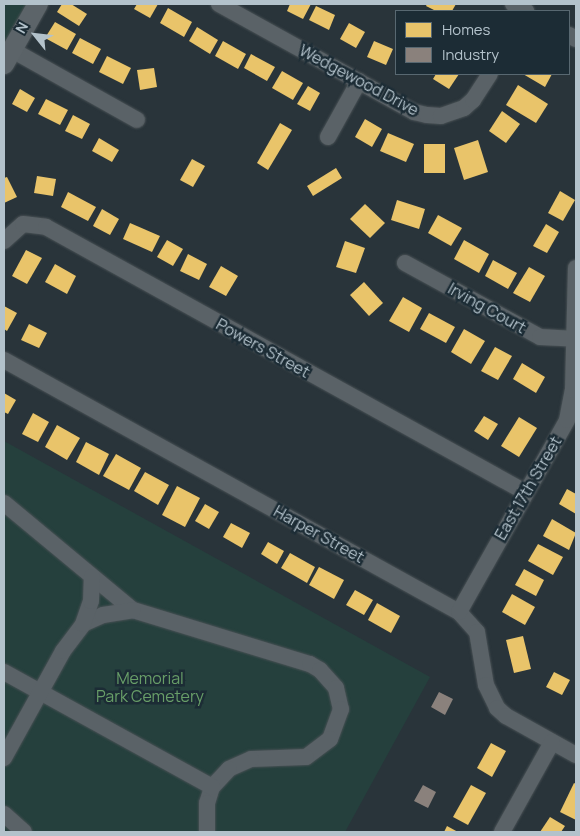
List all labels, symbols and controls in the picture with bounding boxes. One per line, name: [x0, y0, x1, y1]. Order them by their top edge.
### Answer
north arrow: [10, 10, 60, 60]
legend: [395, 10, 570, 75]
text: N: [11, 18, 32, 36]
text: Homes: [442, 19, 490, 40]
street label: Wedgewood Drive: [296, 40, 422, 120]
text: Industry: [442, 44, 499, 65]
street label: Irving Court: [445, 279, 529, 337]
street label: Powers Street: [213, 314, 313, 382]
street label: East 17th Street: [491, 433, 565, 543]
street label: Harper Street: [270, 501, 368, 567]
park label: Memorial Park Cemetery: [96, 668, 204, 706]

